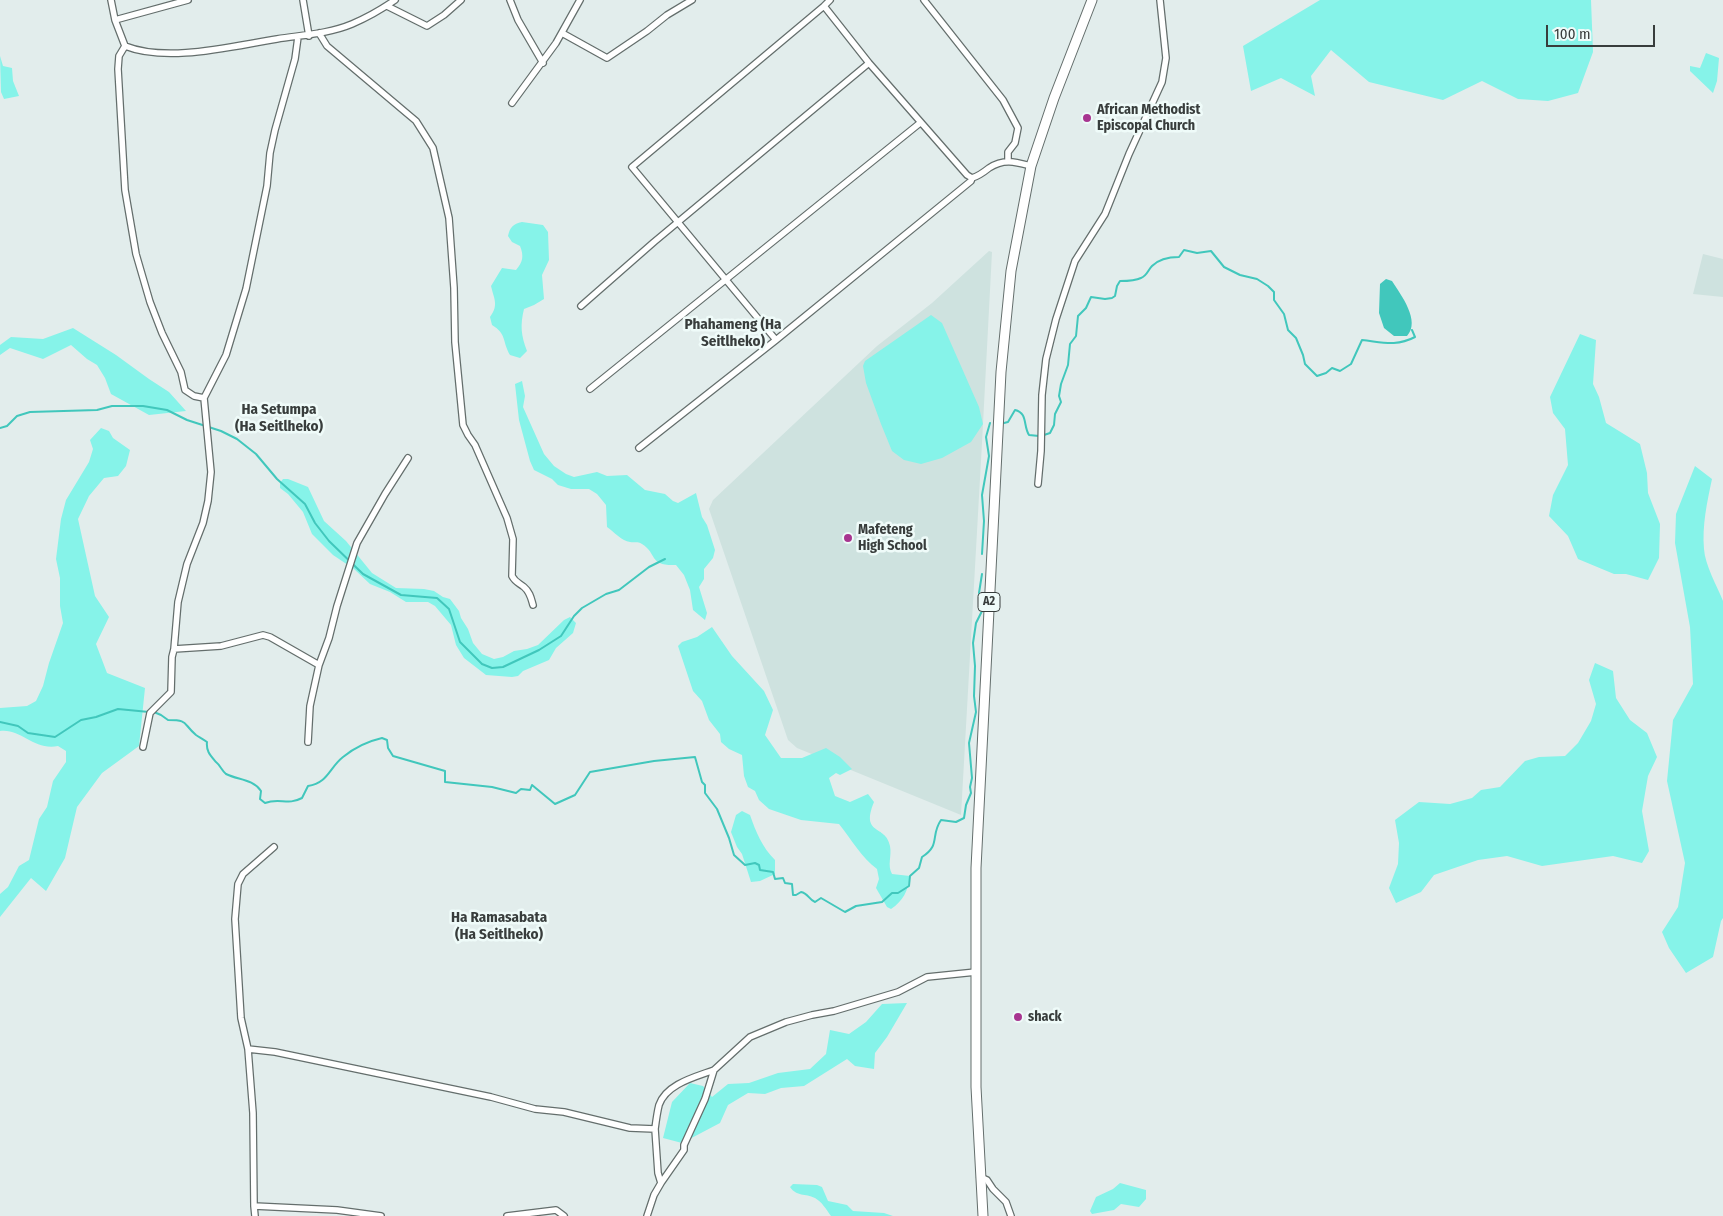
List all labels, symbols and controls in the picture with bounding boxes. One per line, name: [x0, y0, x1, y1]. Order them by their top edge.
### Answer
scale bar: [1548, 15, 1657, 47]
text: 100 m: [1554, 25, 1591, 43]
place label: African Methodist Episcopal Church: [1097, 102, 1200, 134]
marker: African Methodist Episcopal Church: [1081, 112, 1093, 124]
district label: Phahameng (Ha Seitlheko): [685, 316, 781, 351]
district label: Ha Setumpa (Ha Seitlheko): [235, 401, 323, 436]
place label: Mafeteng High School: [858, 522, 927, 554]
marker: Mafeteng High School: [842, 532, 854, 544]
road number: A2: [978, 592, 1000, 612]
district label: Ha Ramasabata (Ha Seitlheko): [451, 909, 547, 944]
place label: shack: [1028, 1009, 1062, 1025]
marker: shack: [1012, 1011, 1024, 1023]

